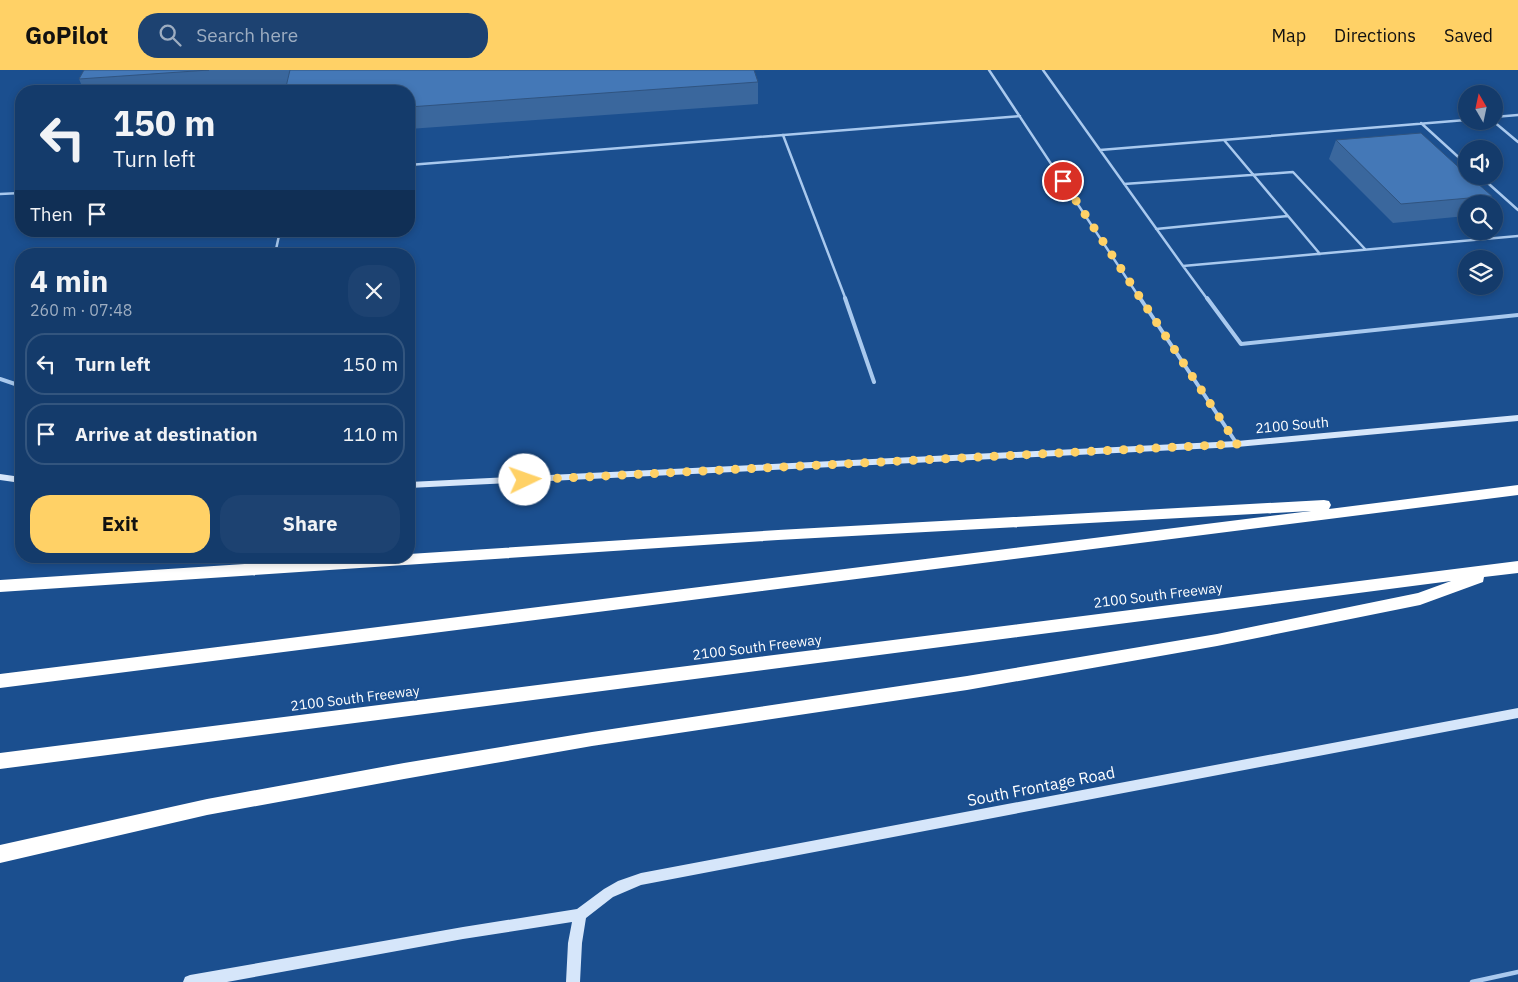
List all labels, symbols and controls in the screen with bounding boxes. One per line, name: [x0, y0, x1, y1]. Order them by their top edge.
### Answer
search box: [138, 13, 488, 58]
text: GoPilot: [25, 19, 108, 51]
icon: search: [156, 21, 184, 49]
text: Search here: [196, 23, 298, 47]
text: Map: [1271, 24, 1306, 47]
text: Directions: [1334, 24, 1416, 47]
text: Saved: [1444, 24, 1493, 47]
north arrow: [1458, 85, 1502, 130]
map controls: [1458, 85, 1503, 295]
text: 150 m: [113, 100, 216, 146]
icon: left: [30, 105, 95, 170]
button: sound: [1458, 140, 1503, 185]
text: Turn left: [113, 144, 196, 173]
pin: [1042, 160, 1084, 202]
icon: arrive: [1049, 167, 1077, 195]
button: search: [1458, 195, 1503, 240]
icon: arrive: [83, 200, 111, 228]
text: Then: [30, 202, 73, 226]
button: layers: [1458, 250, 1503, 295]
text: 4 min: [30, 261, 108, 300]
button: close: [348, 265, 400, 317]
text: 260 m · 07:48: [30, 300, 132, 320]
icon: left: [32, 350, 60, 378]
text: Turn left: [75, 352, 151, 376]
text: 150 m: [343, 352, 398, 376]
street label: 2100 South: [1255, 413, 1329, 437]
icon: arrive: [32, 420, 60, 448]
text: Arrive at destination: [75, 422, 258, 446]
text: 110 m: [343, 422, 398, 446]
position arrow: [498, 453, 550, 505]
button: Exit: [30, 495, 210, 553]
button: Share: [220, 495, 400, 553]
street label: 2100 South Freeway: [1092, 578, 1224, 612]
street label: 2100 South Freeway: [691, 630, 823, 664]
street label: 2100 South Freeway: [289, 681, 421, 715]
street label: South Frontage Road: [965, 762, 1117, 810]

